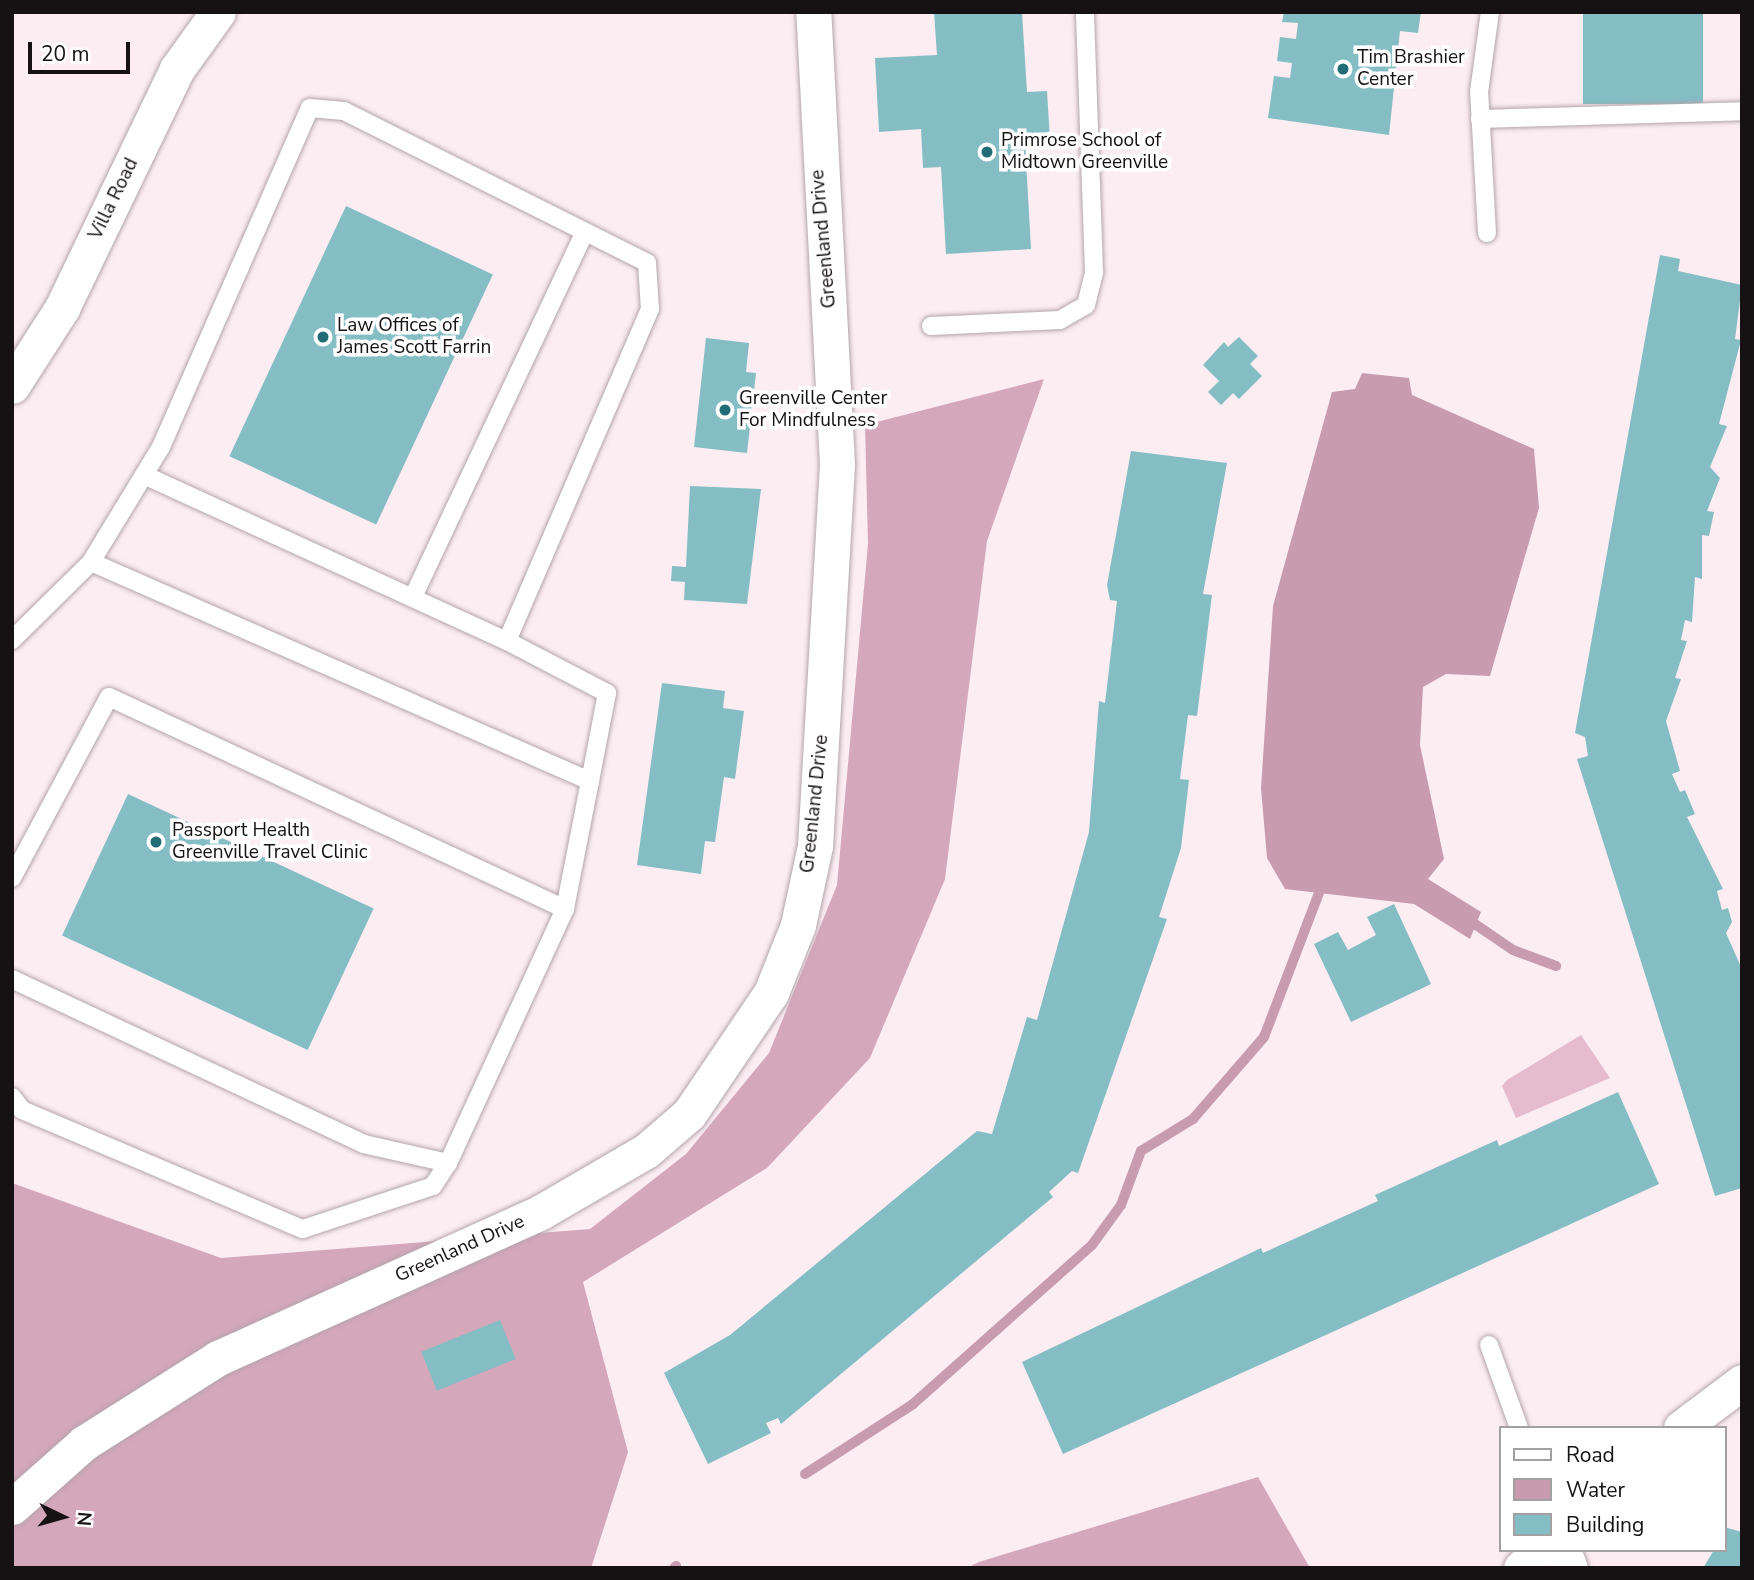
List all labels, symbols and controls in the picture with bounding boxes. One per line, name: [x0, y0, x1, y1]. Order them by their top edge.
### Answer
scale bar: [32, 28, 133, 72]
text: 20 m: [41, 40, 90, 68]
place label: Tim Brashier Center: [1357, 47, 1465, 91]
marker: Tim Brashier Center: [1335, 61, 1351, 77]
place label: Primrose School of Midtown Greenville: [1001, 130, 1168, 174]
marker: Primrose School of Midtown Greenville: [979, 144, 995, 160]
street label: Villa Road: [84, 154, 144, 244]
street label: Greenland Drive: [807, 169, 841, 309]
place label: Law Offices of James Scott Farrin: [337, 315, 491, 359]
marker: Law Offices of James Scott Farrin: [315, 329, 331, 345]
place label: Greenville Center For Mindfulness: [739, 388, 887, 432]
marker: Greenville Center For Mindfulness: [717, 402, 733, 418]
street label: Greenland Drive: [796, 734, 834, 874]
place label: Passport Health Greenville Travel Clinic: [172, 820, 367, 864]
marker: Passport Health Greenville Travel Clinic: [146, 832, 166, 852]
street label: Greenland Drive: [392, 1210, 528, 1288]
legend: [1498, 1426, 1726, 1552]
text: Road: [1566, 1441, 1615, 1469]
text: Water: [1566, 1476, 1625, 1504]
north arrow: [28, 1482, 98, 1552]
text: N: [70, 1511, 97, 1527]
text: Building: [1566, 1511, 1644, 1539]

